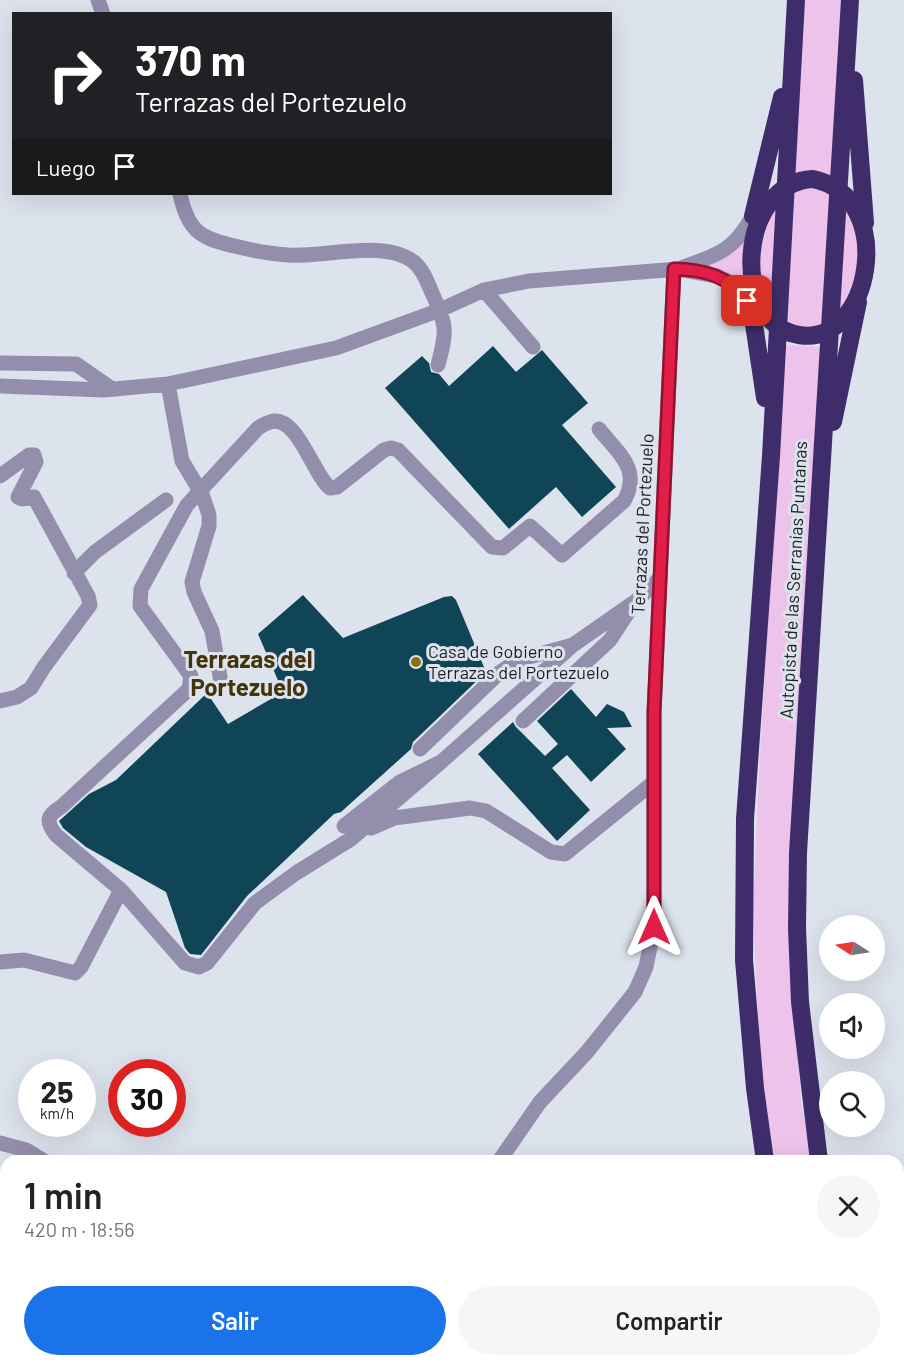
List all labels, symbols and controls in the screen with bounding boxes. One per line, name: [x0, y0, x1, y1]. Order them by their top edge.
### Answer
text: 370 m: [135, 34, 246, 84]
icon: right: [36, 36, 114, 114]
text: Terrazas del Portezuelo: [135, 85, 407, 117]
icon: arrive: [108, 150, 141, 183]
text: Luego: [36, 154, 96, 180]
pin: [721, 275, 772, 326]
icon: arrive: [730, 284, 763, 317]
street label: Terrazas del Portezuelo: [626, 433, 658, 615]
street label: Autopista de las Serranías Puntanas: [775, 440, 811, 720]
place label: Casa de Gobierno Terrazas del Portezuelo: [428, 640, 610, 683]
district label: Terrazas del Portezuelo: [183, 644, 313, 701]
marker: Casa de Gobierno Terrazas del Portezuelo: [409, 655, 423, 669]
position arrow: [622, 895, 686, 959]
north arrow: [819, 915, 885, 981]
map controls: [819, 915, 885, 1137]
button: sound: [819, 993, 885, 1059]
speed limit sign: 30: [108, 1059, 186, 1137]
button: search: [819, 1071, 885, 1137]
text: 25: [41, 1073, 73, 1109]
text: km/h: [40, 1104, 74, 1122]
text: 1 min: [24, 1173, 103, 1216]
button: close: [817, 1175, 880, 1238]
text: 420 m · 18:56: [24, 1217, 135, 1241]
button: Salir: [24, 1286, 446, 1355]
button: Compartir: [458, 1286, 880, 1355]

